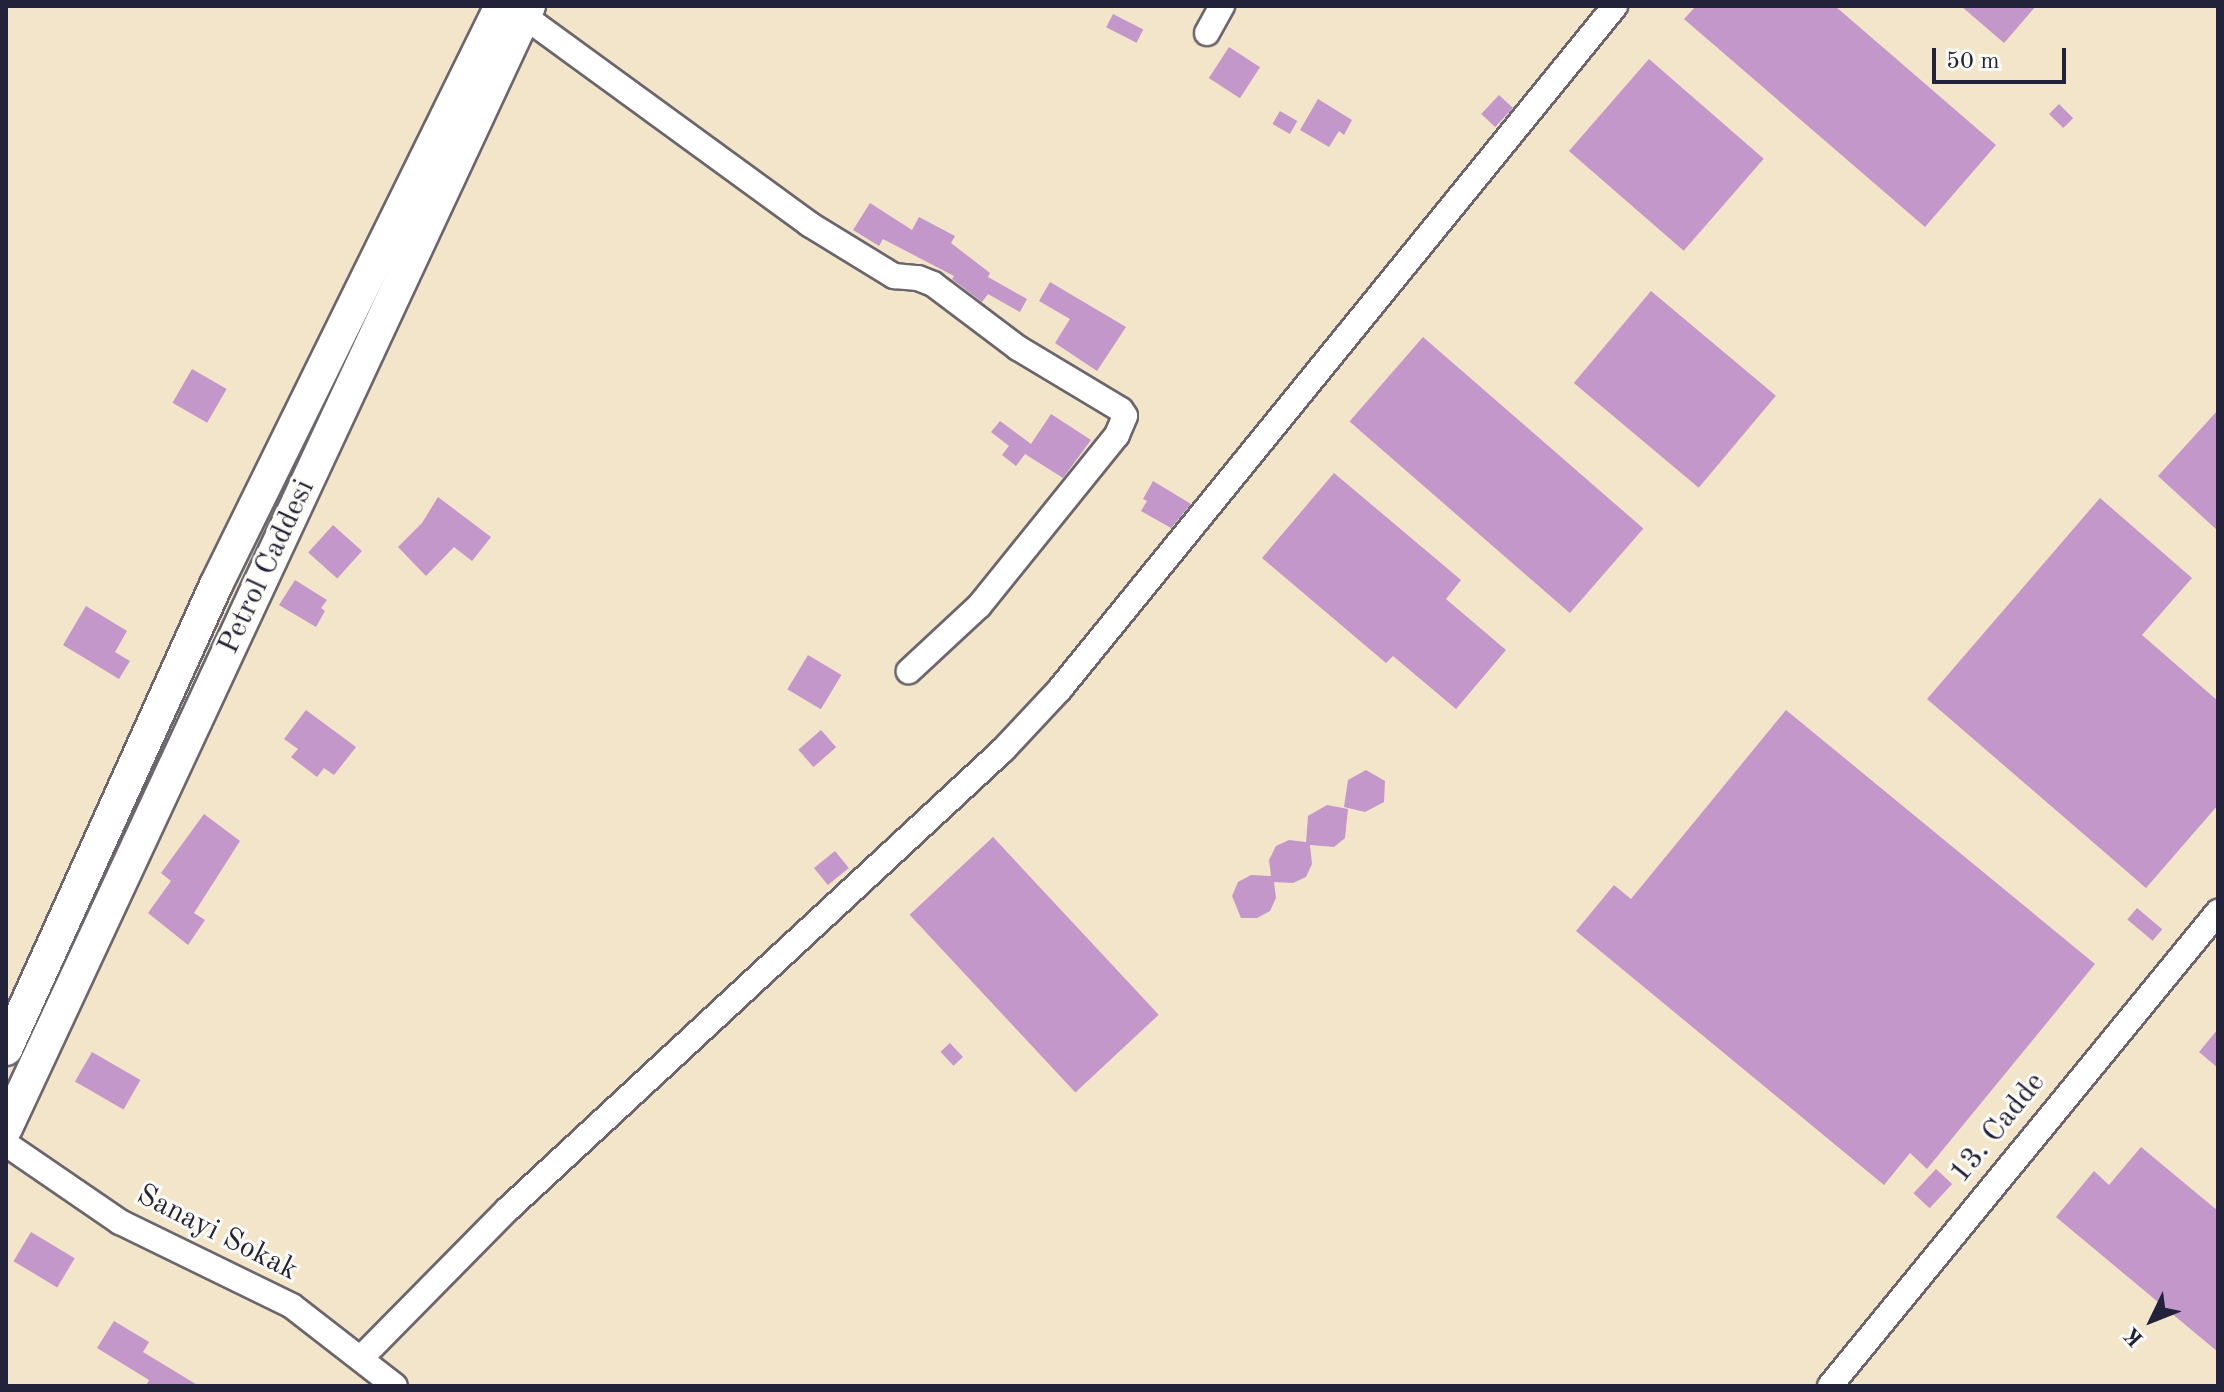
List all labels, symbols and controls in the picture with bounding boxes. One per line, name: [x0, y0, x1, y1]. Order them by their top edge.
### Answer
scale bar: [1936, 32, 2070, 82]
text: 50 m: [1946, 50, 2000, 74]
street label: Petrol Caddesi: [211, 474, 323, 660]
street label: 13. Cadde: [1943, 1066, 2053, 1190]
street label: Sanayi Sokak: [130, 1177, 304, 1289]
north arrow: [2112, 1280, 2192, 1360]
text: K: [2121, 1323, 2148, 1350]

